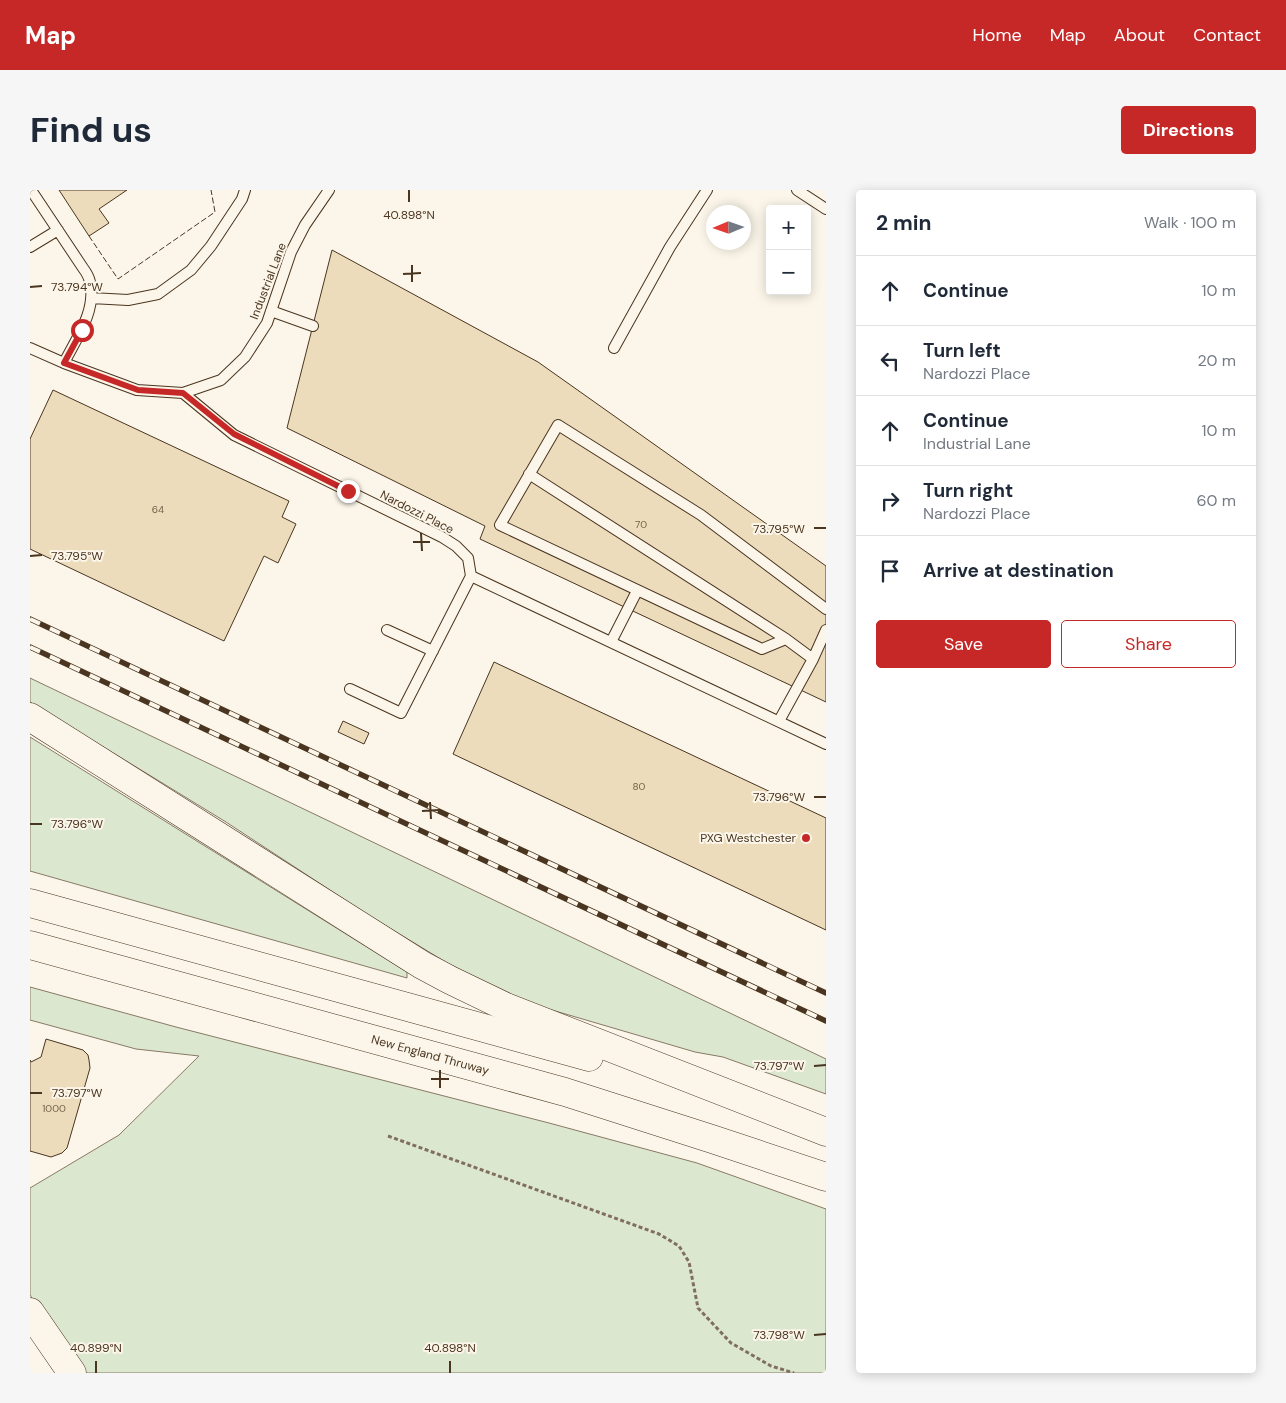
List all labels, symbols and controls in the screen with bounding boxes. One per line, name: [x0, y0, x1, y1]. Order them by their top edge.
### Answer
text: Map: [25, 20, 76, 51]
text: Home: [972, 23, 1022, 47]
text: Map: [1050, 23, 1086, 47]
text: About: [1114, 23, 1165, 47]
text: Contact: [1193, 23, 1261, 47]
button: Directions: [1121, 106, 1256, 154]
text: Find us: [30, 107, 152, 153]
north arrow: [706, 205, 751, 250]
map controls: [766, 205, 811, 295]
button: +: [766, 205, 811, 250]
text: 40.898°N: [383, 207, 435, 223]
text: 2 min: [876, 209, 932, 237]
text: Walk · 100 m: [1144, 212, 1236, 233]
street label: Industrial Lane: [246, 240, 290, 322]
button: −: [766, 250, 811, 295]
icon: ahead: [876, 277, 904, 305]
text: Continue: [923, 278, 1009, 303]
text: 73.794°W: [51, 279, 103, 295]
text: 10 m: [1202, 280, 1236, 301]
route start: [71, 319, 94, 342]
text: Turn left: [923, 338, 1001, 363]
icon: left: [876, 347, 904, 375]
text: 20 m: [1197, 350, 1236, 371]
text: Nardozzi Place: [923, 363, 1030, 384]
text: Continue: [923, 408, 1009, 433]
icon: ahead: [876, 417, 904, 445]
text: 10 m: [1202, 420, 1236, 441]
text: Industrial Lane: [923, 433, 1031, 454]
text: Turn right: [923, 478, 1013, 503]
route end: [337, 480, 360, 503]
street label: Nardozzi Place: [377, 487, 457, 537]
icon: right: [876, 487, 904, 515]
text: 60 m: [1196, 490, 1236, 511]
house number: 64: [152, 503, 164, 516]
text: Nardozzi Place: [923, 503, 1030, 524]
house number: 70: [635, 518, 647, 531]
text: 73.795°W: [753, 521, 805, 537]
text: 73.795°W: [51, 548, 103, 564]
icon: arrive: [876, 557, 904, 585]
text: Arrive at destination: [923, 558, 1114, 583]
button: Save: [876, 620, 1051, 668]
button: Share: [1061, 620, 1236, 668]
house number: 80: [633, 780, 646, 793]
text: 73.796°W: [753, 789, 805, 805]
text: 73.796°W: [51, 816, 103, 832]
place label: PXG Westchester: [700, 830, 797, 846]
marker: PXG Westchester: [800, 832, 812, 844]
street label: New England Thruway: [370, 1031, 491, 1079]
text: 73.797°W: [754, 1058, 805, 1074]
text: 73.797°W: [52, 1085, 103, 1101]
house number: 1000: [42, 1102, 66, 1115]
text: 73.798°W: [753, 1327, 805, 1343]
text: 40.899°N: [70, 1340, 122, 1356]
text: 40.898°N: [424, 1340, 476, 1356]

